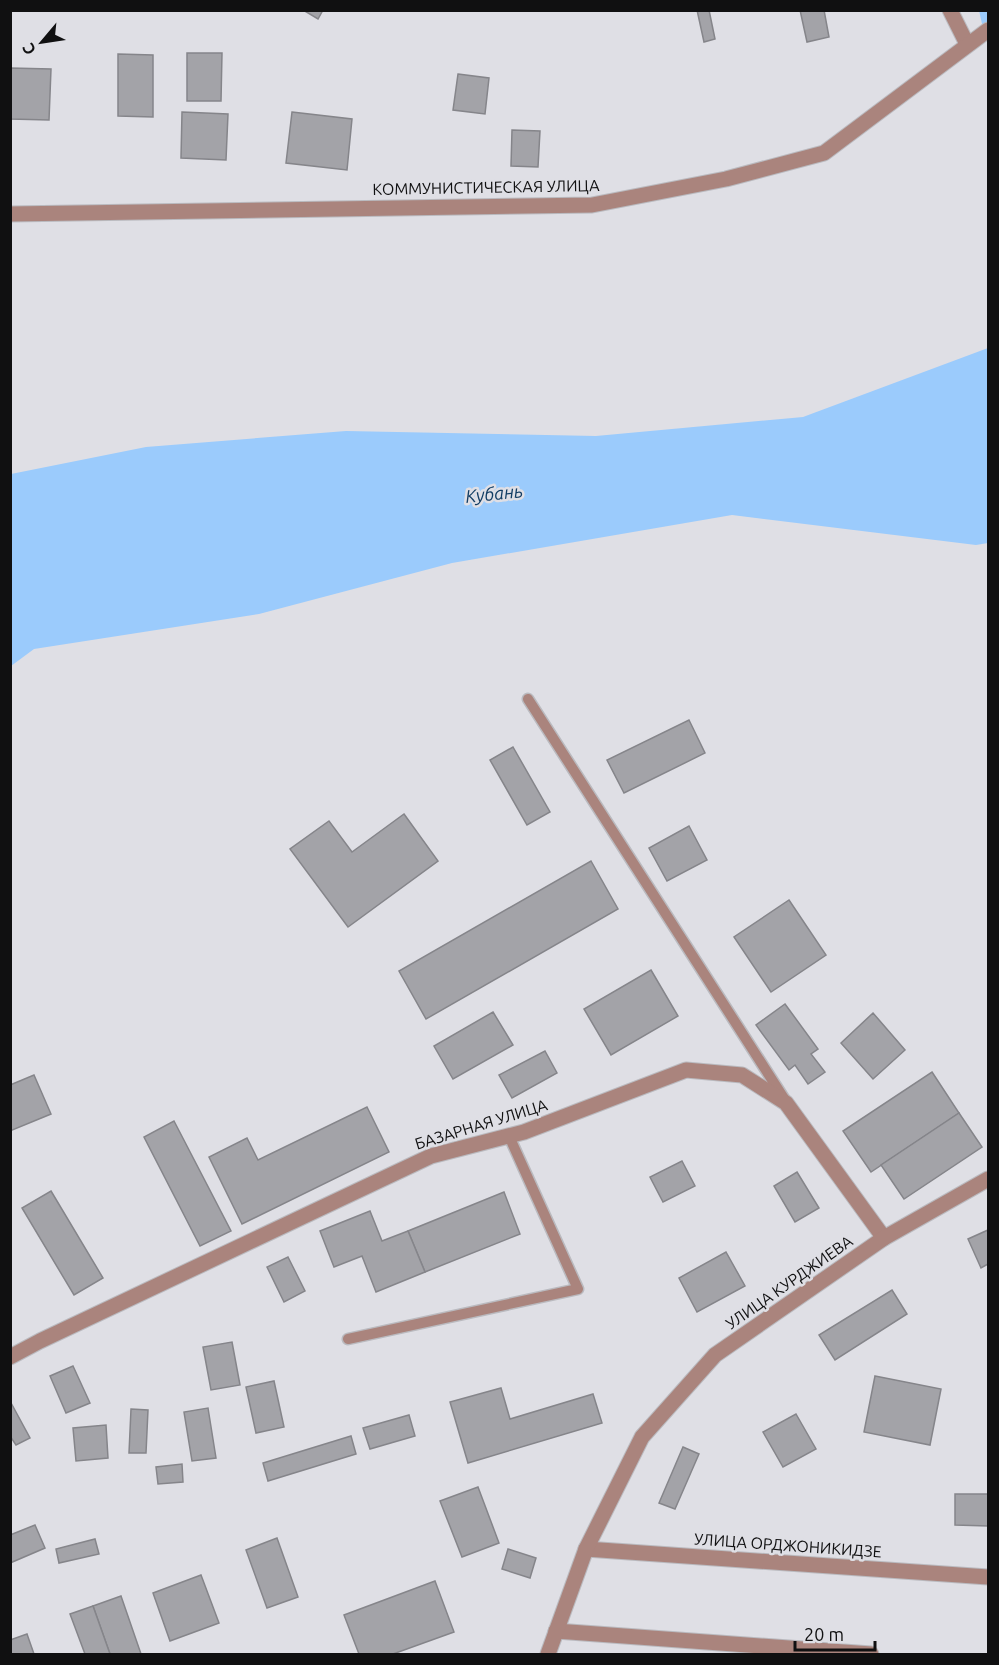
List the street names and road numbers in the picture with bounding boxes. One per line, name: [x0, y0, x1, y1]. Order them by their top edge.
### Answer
street label: КОММУНИСТИЧЕСКАЯ УЛИЦА: [372, 176, 600, 198]
street label: БАЗАРНАЯ УЛИЦА: [413, 1095, 550, 1153]
street label: УЛИЦА КУРДЖИЕВА: [722, 1231, 856, 1333]
street label: УЛИЦА ОРДЖОНИКИДЗЕ: [694, 1529, 882, 1561]

